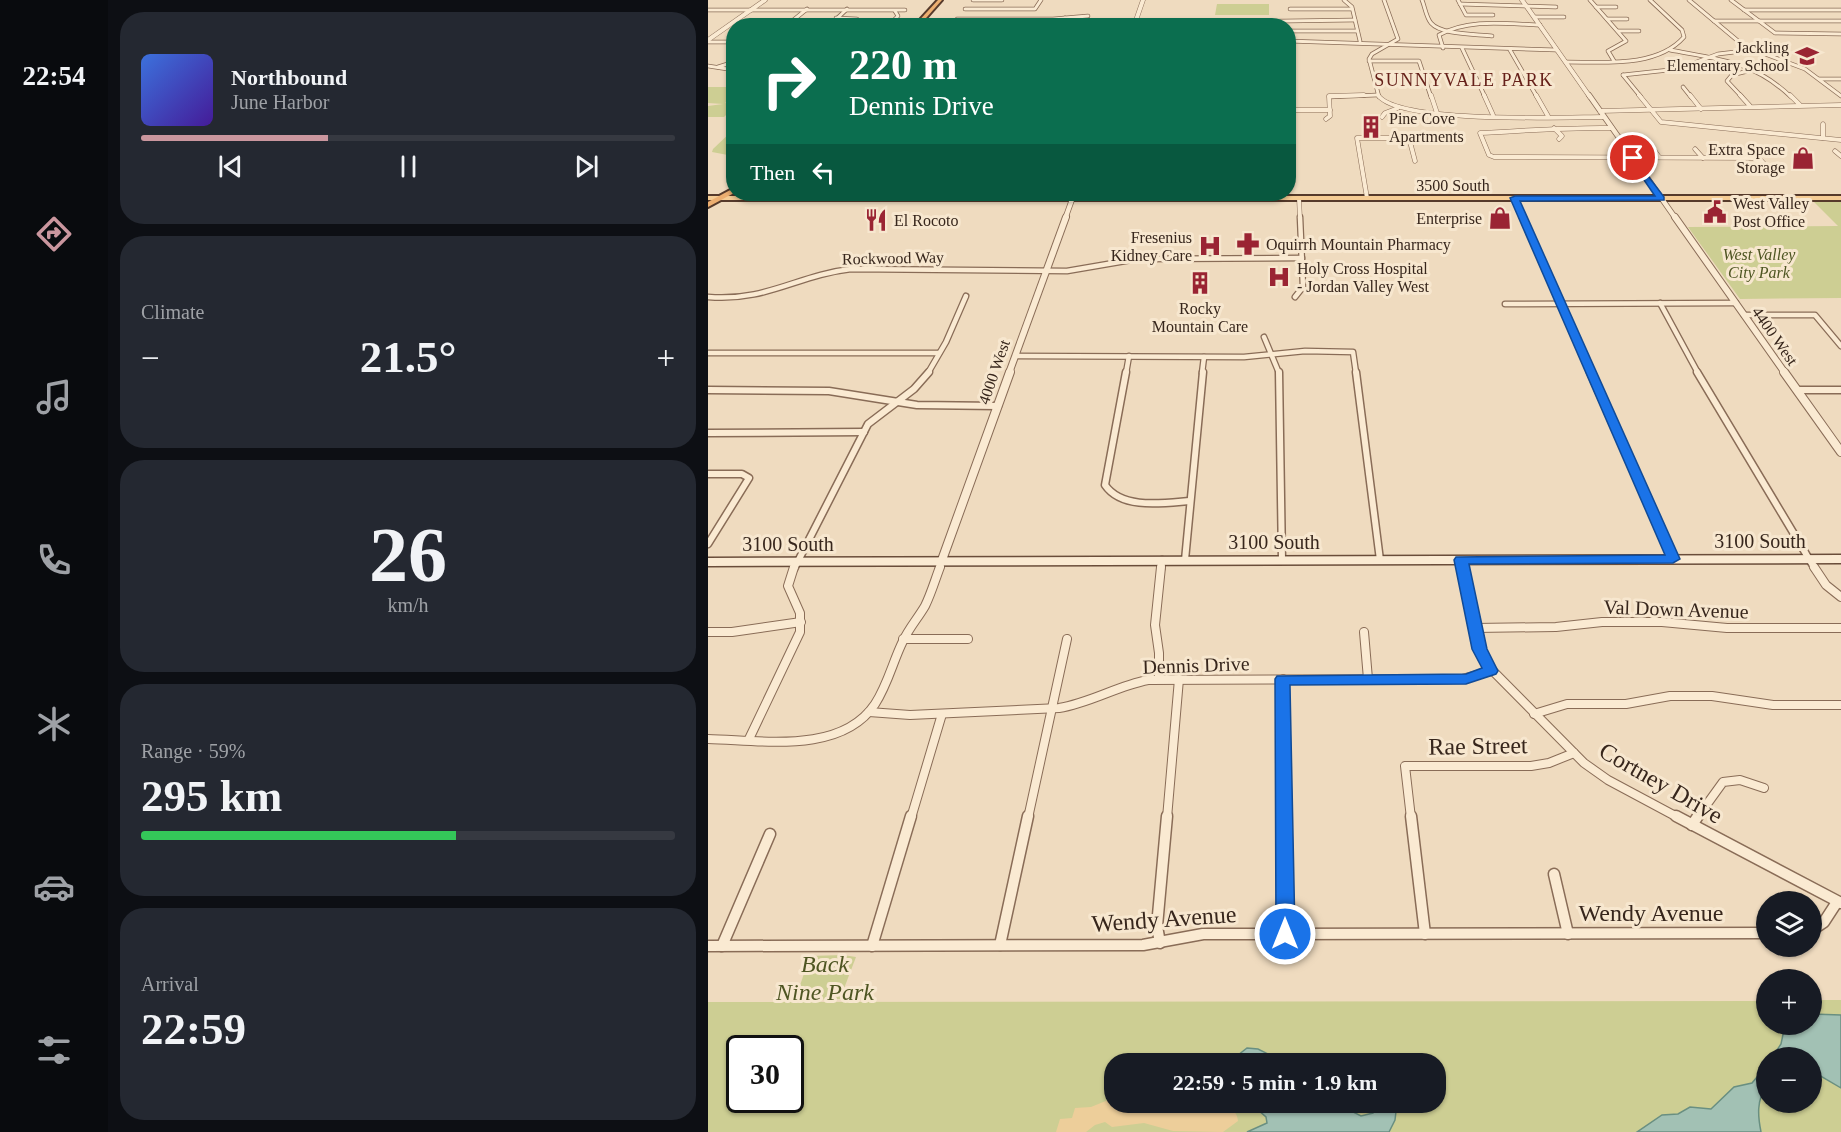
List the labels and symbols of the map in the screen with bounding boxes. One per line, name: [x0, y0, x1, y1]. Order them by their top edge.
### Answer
place label: Jackling Elementary School: [1667, 39, 1790, 75]
school or university icon: Jackling Elementary School: [1794, 43, 1820, 69]
district label: SUNNYVALE PARK: [1374, 70, 1554, 90]
place label: Pine Cove Apartments: [1389, 110, 1464, 146]
building icon: Pine Cove Apartments: [1358, 114, 1384, 140]
pin: [1607, 132, 1658, 183]
place label: Extra Space Storage: [1708, 141, 1785, 177]
shop icon: Extra Space Storage: [1790, 145, 1816, 171]
street label: 3500 South: [1416, 177, 1490, 194]
place label: West Valley Post Office: [1733, 195, 1809, 230]
public building icon: West Valley Post Office: [1702, 199, 1728, 225]
shop icon: Enterprise: [1487, 205, 1513, 231]
restaurant icon: El Rocoto: [863, 207, 889, 233]
place label: Enterprise: [1416, 210, 1482, 228]
place label: El Rocoto: [894, 212, 958, 229]
place label: Fresenius Kidney Care: [1111, 229, 1192, 265]
pharmacy icon: Oquirrh Mountain Pharmacy: [1235, 231, 1261, 257]
hospital icon: Fresenius Kidney Care: [1197, 233, 1223, 259]
place label: Oquirrh Mountain Pharmacy: [1266, 236, 1451, 254]
park label: West Valley City Park: [1723, 246, 1796, 282]
street label: Rockwood Way: [842, 249, 944, 268]
place label: Holy Cross Hospital - Jordan Valley West: [1297, 260, 1429, 296]
hospital icon: Holy Cross Hospital - Jordan Valley West: [1266, 264, 1292, 290]
building icon: Rocky Mountain Care: [1187, 270, 1213, 296]
place label: Rocky Mountain Care: [1152, 300, 1248, 335]
street label: 4400 West: [1749, 304, 1802, 369]
street label: 4000 West: [975, 337, 1013, 407]
street label: 3100 South: [1714, 530, 1806, 552]
street label: 3100 South: [1228, 531, 1320, 553]
street label: 3100 South: [742, 533, 834, 555]
street label: Val Down Avenue: [1603, 595, 1749, 623]
street label: Dennis Drive: [1142, 652, 1250, 678]
street label: Rae Street: [1428, 732, 1528, 760]
street label: Cortney Drive: [1595, 737, 1727, 829]
street label: Wendy Avenue: [1579, 900, 1723, 926]
street label: Wendy Avenue: [1091, 901, 1237, 937]
position arrow: [1253, 902, 1317, 966]
park label: Back Nine Park: [775, 951, 874, 1005]
speed limit sign: 30: [726, 1035, 804, 1113]

